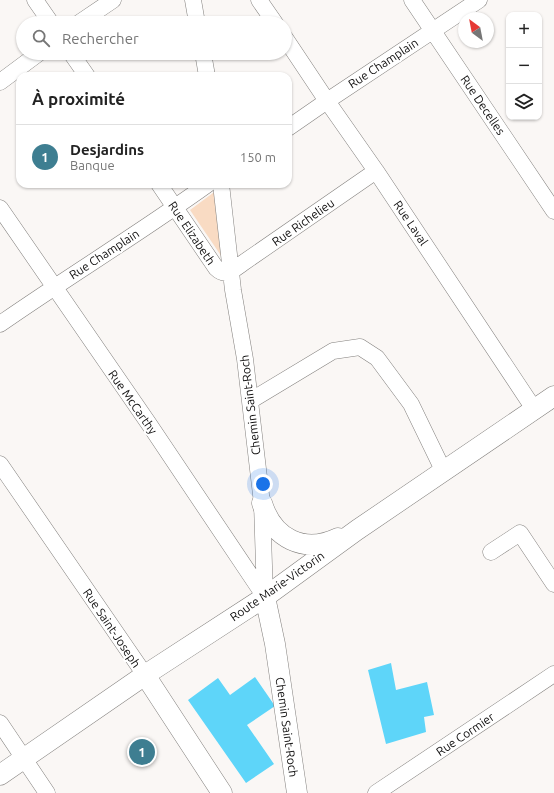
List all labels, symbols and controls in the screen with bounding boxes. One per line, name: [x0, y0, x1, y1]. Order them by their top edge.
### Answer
north arrow: [458, 12, 494, 48]
map controls: [506, 12, 542, 120]
button: +: [506, 12, 542, 48]
search box: [16, 16, 292, 60]
icon: search: [30, 27, 52, 49]
text: Rechercher: [62, 30, 139, 47]
street label: Rue Champlain: [346, 36, 420, 90]
button: −: [506, 48, 542, 84]
street label: Rue Decelles: [458, 73, 508, 137]
button: layers: [506, 84, 542, 120]
text: À proximité: [32, 89, 125, 108]
text: Desjardins: [70, 141, 144, 158]
text: 1: [41, 150, 49, 164]
text: 150 m: [240, 150, 276, 164]
text: Banque: [70, 158, 115, 172]
street label: Rue Richelieu: [269, 196, 337, 248]
street label: Rue Laval: [391, 198, 431, 248]
street label: Rue Elizabeth: [166, 199, 218, 267]
street label: Rue Champlain: [67, 227, 141, 281]
street label: Chemin Saint-Roch: [237, 354, 263, 456]
street label: Rue McCarthy: [106, 368, 160, 437]
your location: [253, 474, 273, 494]
street label: Route Marie-Victorin: [227, 549, 327, 623]
street label: Rue Saint-Joseph: [81, 586, 143, 670]
street label: Chemin Saint-Roch: [274, 676, 300, 778]
street label: Rue Cormier: [434, 710, 497, 758]
pin: 1: [129, 737, 155, 767]

